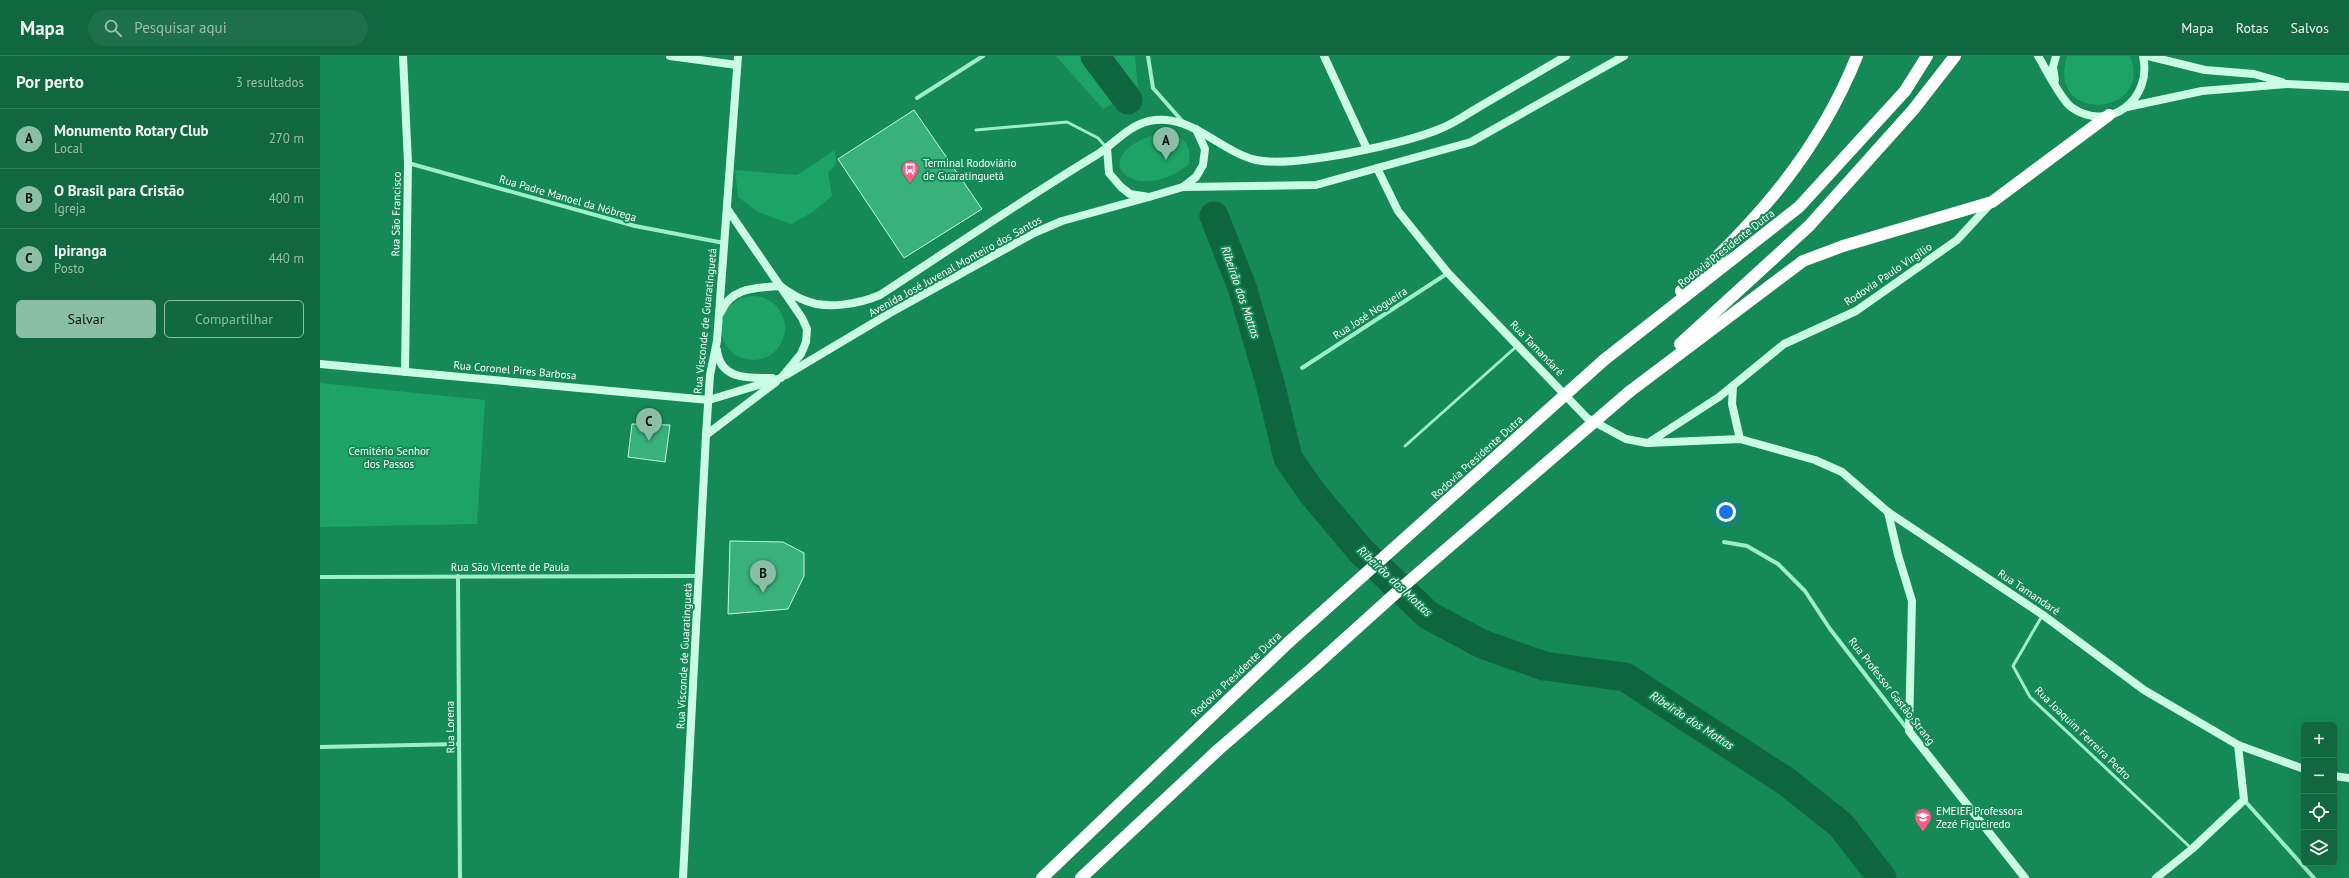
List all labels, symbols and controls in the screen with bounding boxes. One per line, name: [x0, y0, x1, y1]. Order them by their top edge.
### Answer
search box: [88, 10, 368, 46]
text: Mapa: [20, 16, 64, 40]
icon: search: [102, 17, 124, 39]
text: Pesquisar aqui: [134, 18, 227, 37]
text: Mapa: [2181, 19, 2214, 37]
text: Rotas: [2236, 19, 2269, 37]
text: Salvos: [2291, 19, 2329, 37]
text: Por perto: [16, 71, 84, 93]
text: 3 resultados: [236, 74, 304, 91]
text: Monumento Rotary Club: [54, 121, 209, 140]
pin: A: [1153, 127, 1179, 160]
text: A: [25, 130, 33, 147]
text: 270 m: [269, 130, 304, 147]
text: Local: [54, 140, 83, 157]
place label: Terminal Rodoviário de Guaratinguetá: [923, 156, 1017, 183]
bus stop icon: Terminal Rodoviário de Guaratinguetá: [900, 159, 920, 184]
street label: Rua São Francisco: [388, 171, 404, 257]
street label: Rua Padre Manoel da Nóbrega: [498, 172, 638, 224]
text: O Brasil para Cristão: [54, 181, 184, 200]
text: B: [25, 190, 33, 207]
text: 400 m: [269, 190, 304, 207]
text: Igreja: [54, 200, 86, 217]
street label: Rodovia Presidente Dutra: [1675, 206, 1777, 290]
street label: Avenida José Juvenal Monteiro dos Santos: [866, 212, 1044, 320]
street label: Rodovia Paulo Virgílio: [1841, 239, 1935, 309]
text: Ipiranga: [54, 241, 107, 260]
water label: Ribeirão dos Mottas: [1218, 244, 1264, 340]
street label: Rua Visconde de Guaratinguetá: [690, 247, 720, 395]
text: C: [25, 250, 33, 267]
text: 440 m: [269, 250, 304, 267]
text: Posto: [54, 260, 84, 277]
street label: Rua José Nogueira: [1330, 284, 1410, 342]
button: Salvar: [16, 300, 156, 338]
button: Compartilhar: [164, 300, 304, 338]
street label: Rua Tamandaré: [1507, 317, 1567, 379]
street label: Rua Coronel Pires Barbosa: [453, 358, 577, 382]
pin: C: [636, 408, 662, 441]
street label: Rodovia Presidente Dutra: [1428, 412, 1526, 502]
park label: Cemitério Senhor dos Passos: [348, 444, 430, 471]
your location: [1716, 502, 1736, 522]
water label: Ribeirão dos Mottas: [1354, 542, 1436, 620]
street label: Rua São Vicente de Paula: [451, 560, 569, 574]
pin: B: [750, 560, 776, 593]
street label: Rua Tamandaré: [1995, 566, 2063, 618]
street label: Rua Visconde de Guaratinguetá: [673, 583, 695, 729]
street label: Rodovia Presidente Dutra: [1188, 628, 1284, 720]
street label: Rua Professor Gastão Strang: [1846, 635, 1938, 748]
street label: Rua Joaquim Ferreira Pedro: [2032, 683, 2134, 783]
water label: Ribeirão dos Mottas: [1647, 687, 1737, 753]
street label: Rua Lorena: [443, 701, 457, 753]
map controls: [2301, 722, 2337, 866]
button: +: [2301, 722, 2337, 758]
button: −: [2301, 758, 2337, 794]
button: locate: [2301, 794, 2337, 830]
place label: EMEIEF Professora Zezé Figueiredo: [1936, 804, 2023, 831]
school or university icon: EMEIEF Professora Zezé Figueiredo: [1913, 807, 1933, 832]
button: layers: [2301, 830, 2337, 866]

